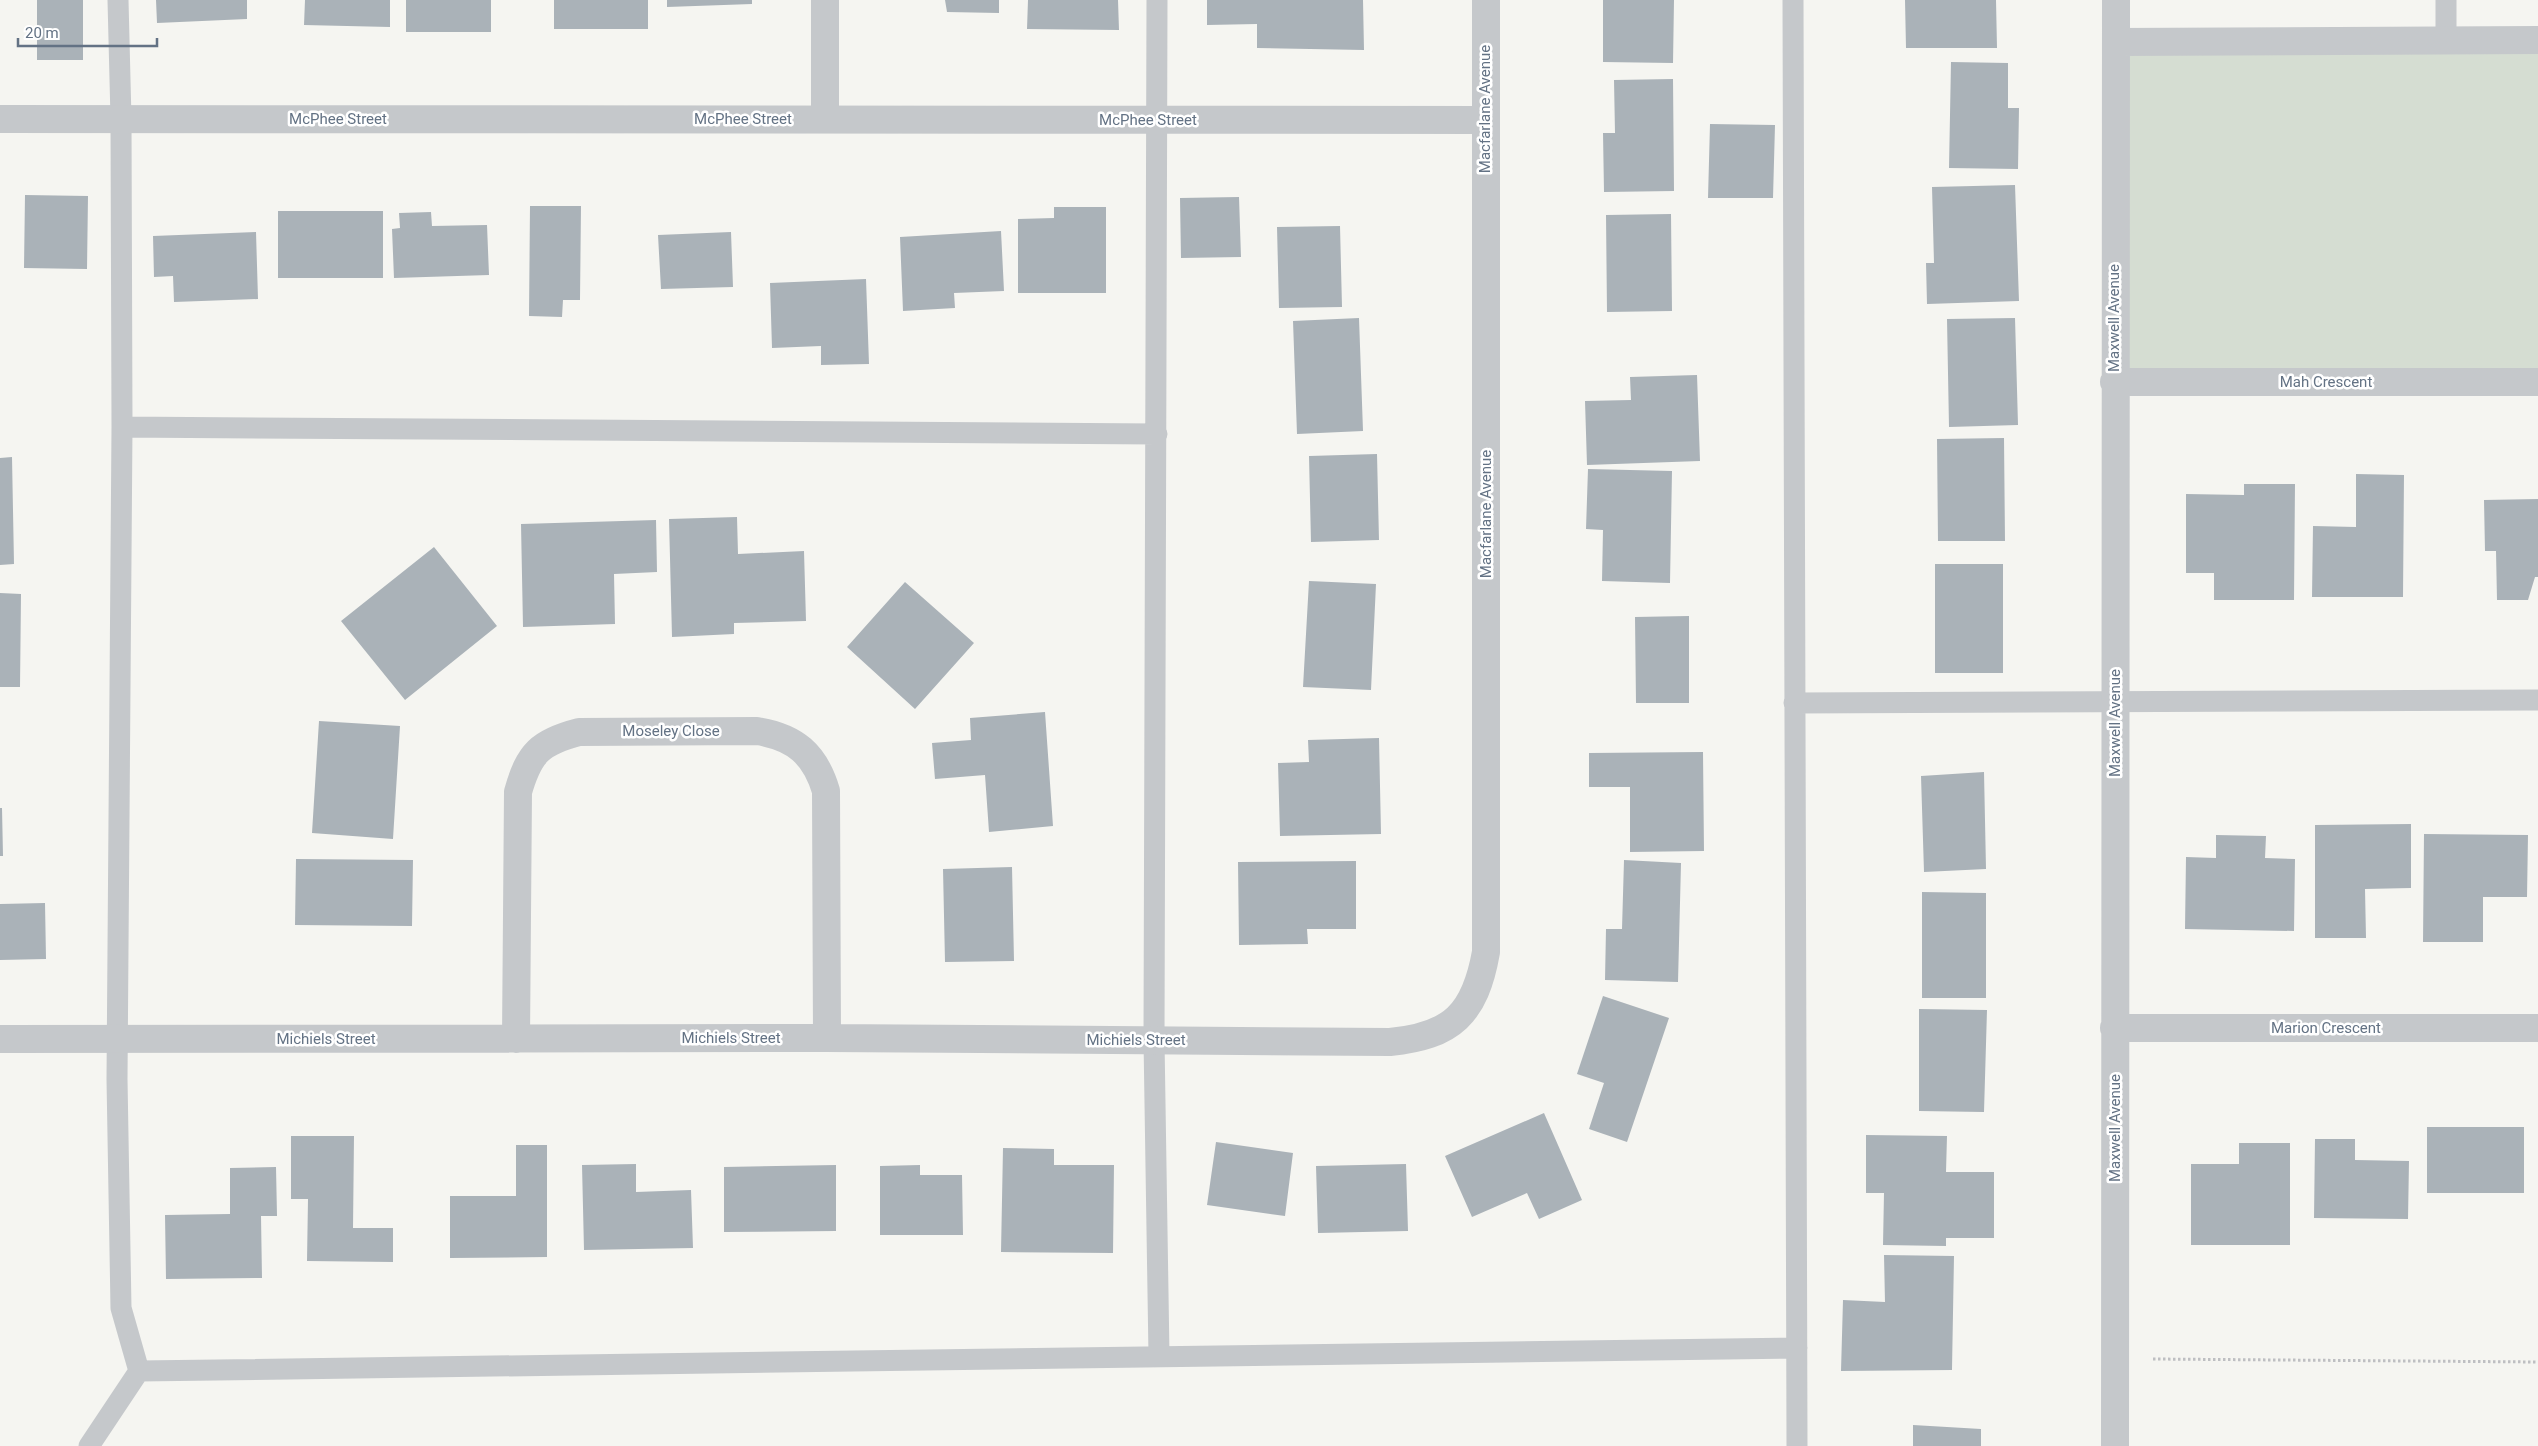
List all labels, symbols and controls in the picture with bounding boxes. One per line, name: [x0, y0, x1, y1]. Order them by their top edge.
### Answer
scale bar: [18, 15, 156, 47]
text: 20 m: [25, 24, 59, 42]
street label: Macfarlane Avenue: [1476, 45, 1494, 173]
street label: McPhee Street: [289, 110, 387, 128]
street label: McPhee Street: [694, 110, 792, 128]
street label: McPhee Street: [1099, 111, 1197, 129]
street label: Maxwell Avenue: [2105, 264, 2123, 372]
street label: Mah Crescent: [2280, 373, 2372, 391]
street label: Macfarlane Avenue: [1477, 450, 1495, 578]
street label: Maxwell Avenue: [2106, 669, 2124, 777]
street label: Moseley Close: [622, 722, 720, 740]
street label: Marion Crescent: [2271, 1019, 2381, 1037]
street label: Michiels Street: [681, 1029, 781, 1047]
street label: Michiels Street: [276, 1030, 376, 1048]
street label: Michiels Street: [1086, 1031, 1186, 1049]
street label: Maxwell Avenue: [2106, 1074, 2124, 1182]

